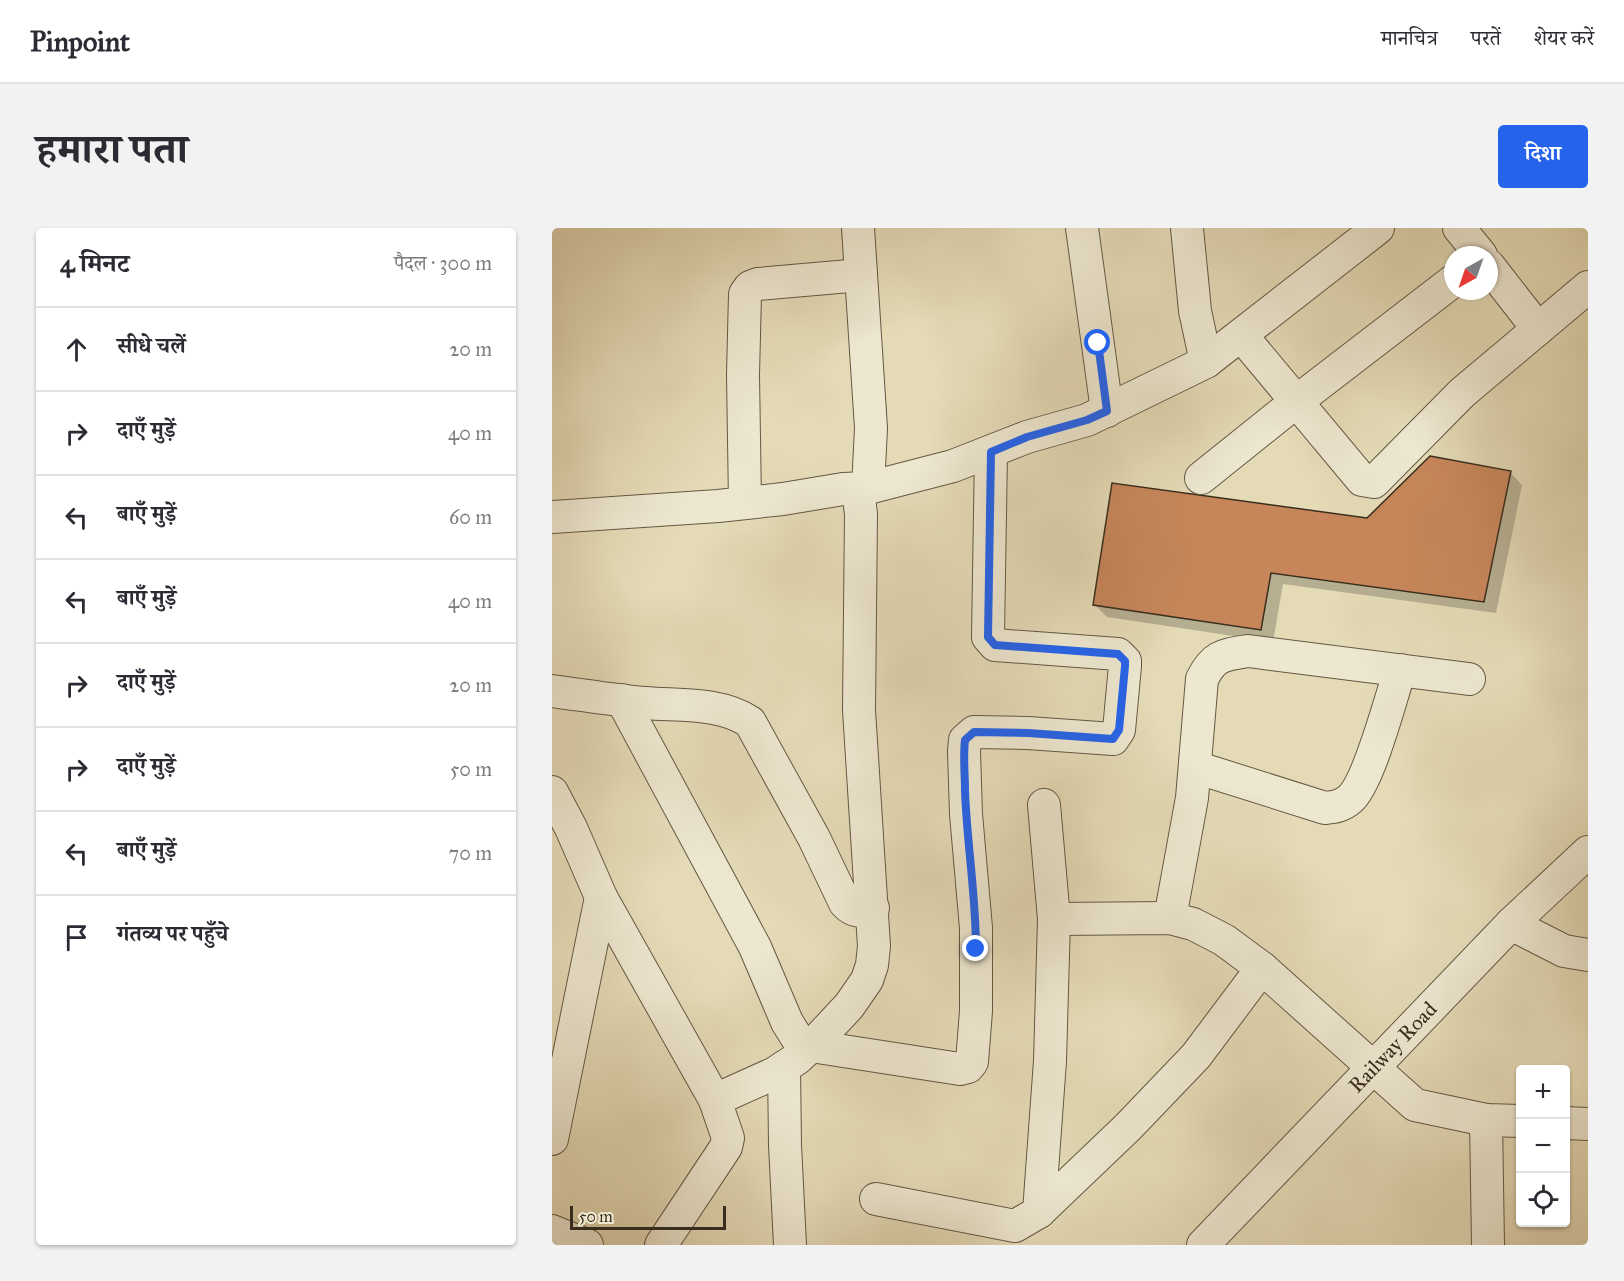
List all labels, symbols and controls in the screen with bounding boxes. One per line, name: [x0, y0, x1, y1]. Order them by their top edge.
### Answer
text: Pinpoint: [30, 24, 130, 59]
text: मानचित्र: [1381, 25, 1438, 51]
text: परतें: [1471, 25, 1501, 51]
text: शेयर करें: [1534, 25, 1594, 51]
text: हमारा पता: [36, 123, 188, 175]
button: दिशा: [1498, 125, 1588, 188]
north arrow: [1444, 246, 1498, 300]
text: 4 मिनट: [60, 247, 129, 279]
text: पैदल · 300 m: [394, 251, 492, 275]
route start: [1084, 329, 1110, 355]
text: सीधे चलें: [117, 332, 186, 359]
icon: ahead: [60, 333, 93, 366]
text: 20 m: [449, 337, 492, 361]
text: दाएँ मुड़ें: [117, 416, 176, 443]
icon: right: [60, 417, 93, 450]
text: 40 m: [448, 421, 492, 445]
text: बाएँ मुड़ें: [117, 500, 176, 527]
icon: left: [60, 501, 93, 534]
text: 60 m: [449, 505, 492, 529]
text: बाएँ मुड़ें: [117, 584, 176, 611]
icon: left: [60, 585, 93, 618]
text: 40 m: [448, 589, 492, 613]
text: दाएँ मुड़ें: [117, 668, 176, 695]
icon: right: [60, 669, 93, 702]
text: 20 m: [449, 673, 492, 697]
text: दाएँ मुड़ें: [117, 752, 176, 779]
icon: right: [60, 753, 93, 786]
text: 50 m: [450, 757, 492, 781]
text: बाएँ मुड़ें: [117, 836, 176, 863]
icon: left: [60, 837, 93, 870]
text: 70 m: [449, 841, 492, 865]
text: गंतव्य पर पहुँचे: [117, 920, 228, 947]
icon: arrive: [60, 921, 93, 954]
route end: [962, 935, 988, 961]
street label: Railway Road: [1343, 996, 1443, 1098]
map controls: [1516, 1065, 1570, 1227]
button: +: [1516, 1065, 1570, 1119]
button: −: [1516, 1119, 1570, 1173]
button: locate: [1516, 1173, 1570, 1227]
scale bar: [570, 1203, 726, 1230]
text: 50 m: [579, 1207, 613, 1226]

